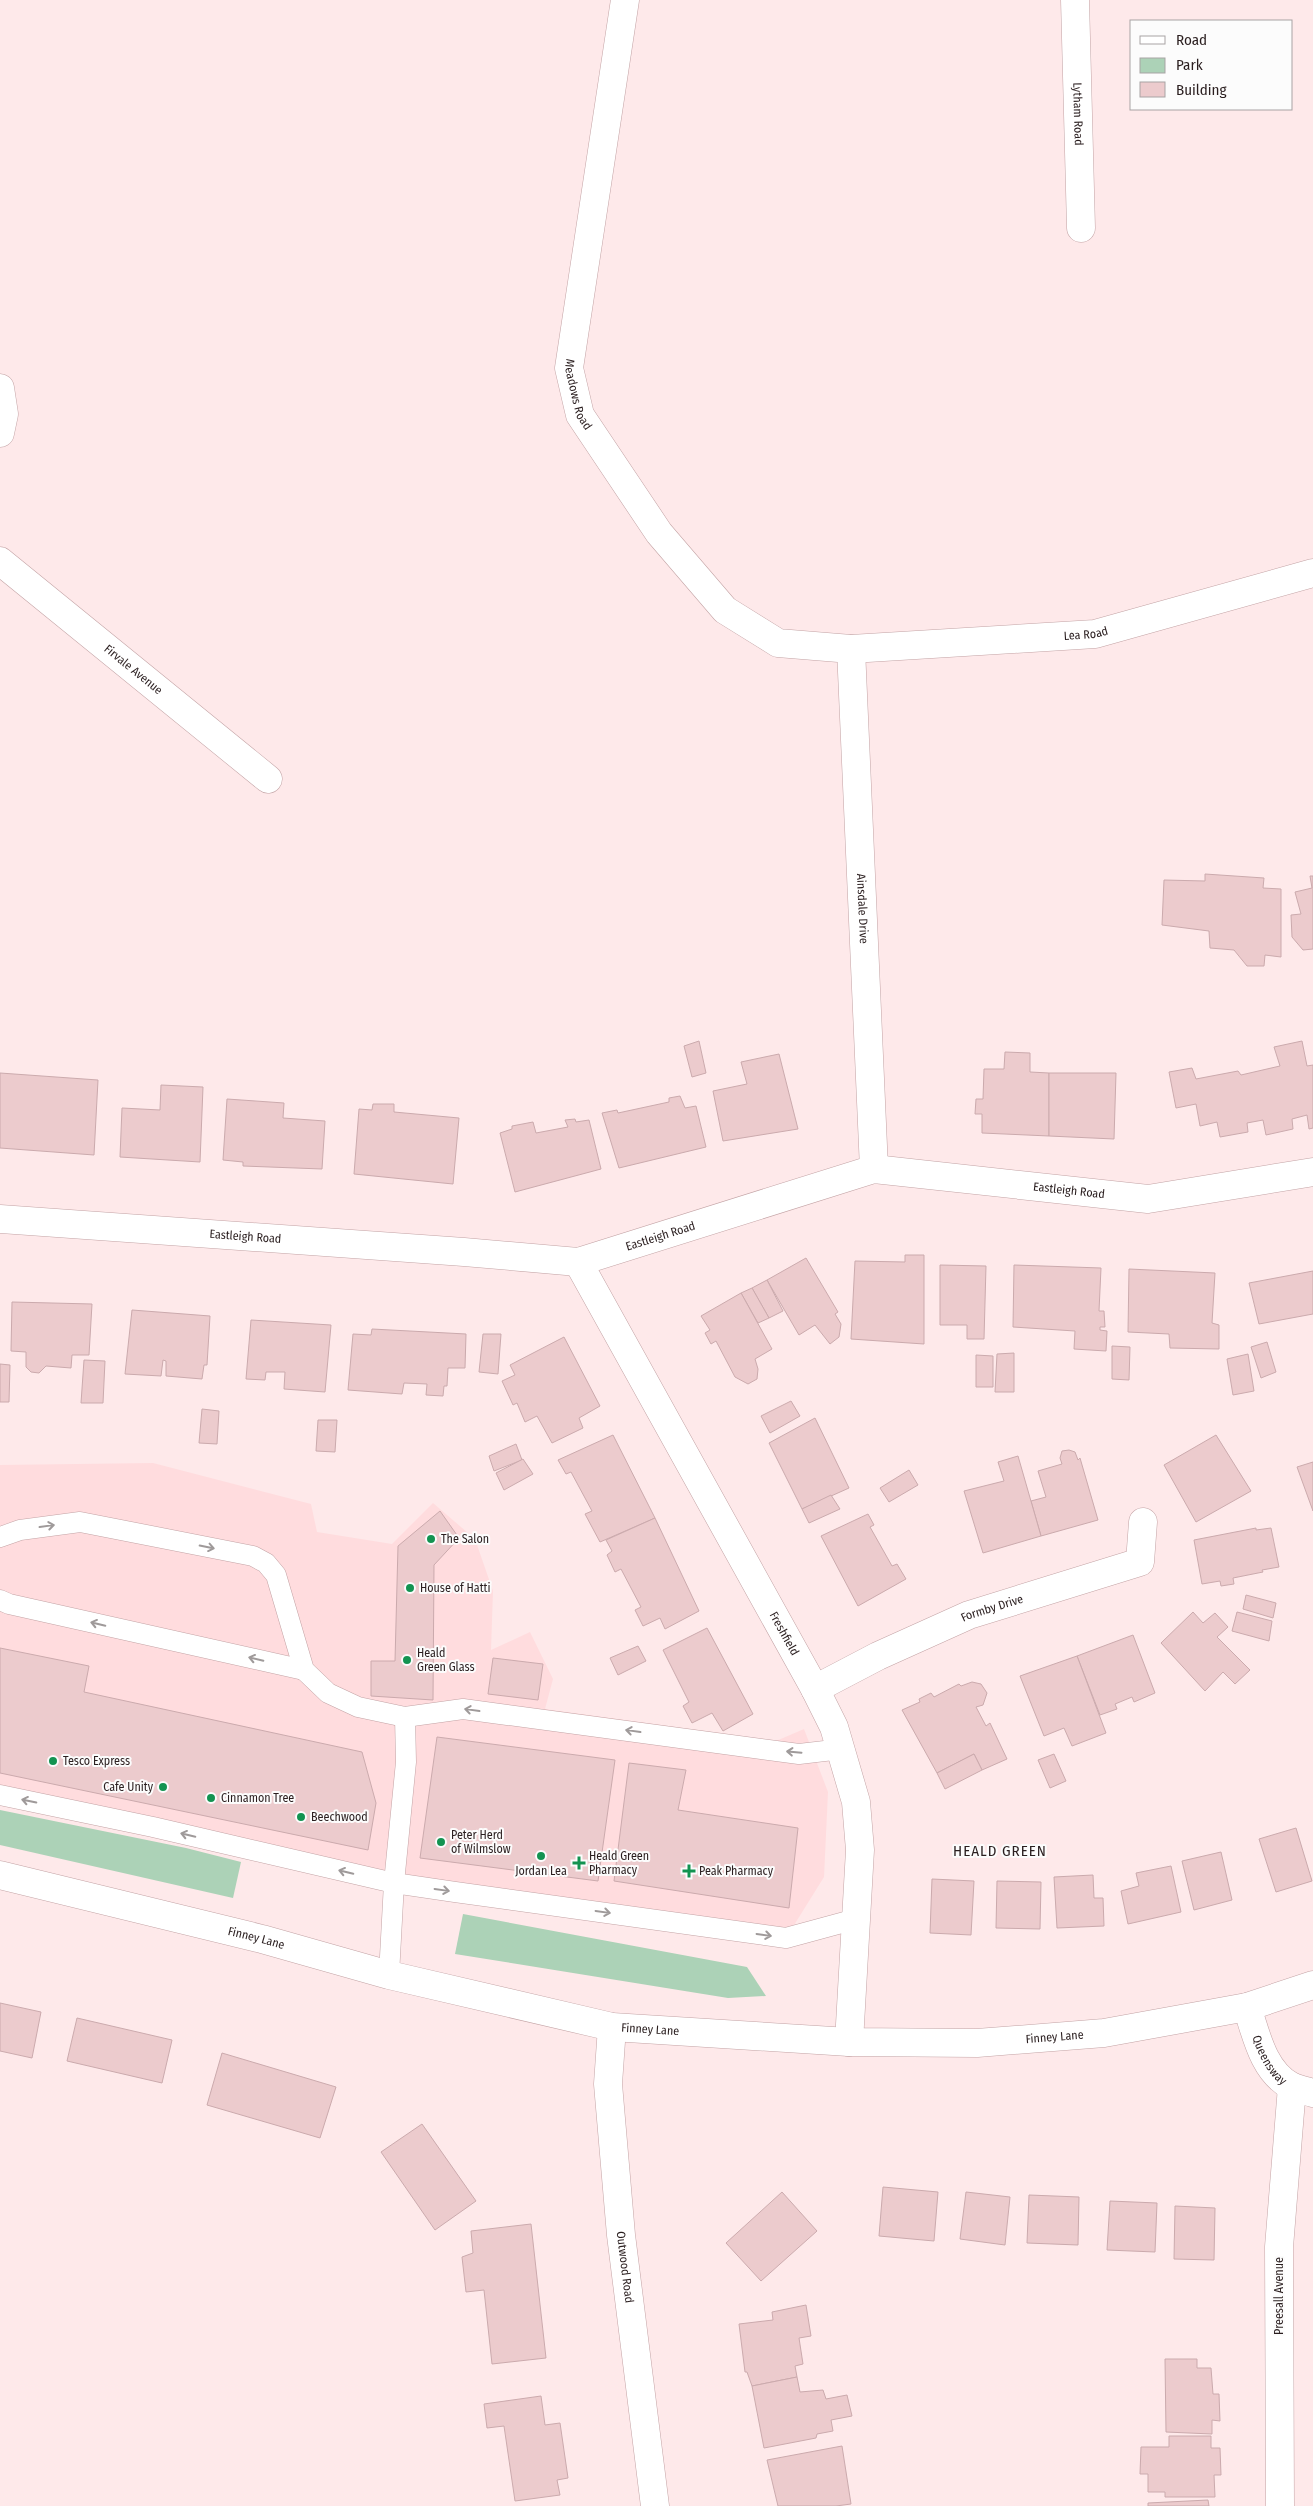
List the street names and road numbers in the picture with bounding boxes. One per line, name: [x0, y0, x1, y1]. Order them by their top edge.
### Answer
street label: Lytham Road: [1070, 82, 1086, 146]
street label: Meadows Road: [562, 358, 595, 433]
street label: Lea Road: [1063, 624, 1110, 643]
street label: Firvale Avenue: [101, 642, 165, 697]
street label: Ainsdale Drive: [854, 873, 871, 944]
street label: Eastleigh Road: [1032, 1179, 1106, 1201]
street label: Eastleigh Road: [624, 1219, 697, 1254]
street label: Eastleigh Road: [209, 1227, 282, 1246]
street label: Formby Drive: [959, 1592, 1025, 1625]
street label: Freshfield: [767, 1609, 802, 1658]
street label: Finney Lane: [227, 1924, 286, 1952]
street label: Finney Lane: [621, 2021, 680, 2038]
street label: Finney Lane: [1025, 2028, 1084, 2046]
street label: Queensway: [1249, 2033, 1290, 2088]
street label: Outwood Road: [614, 2230, 636, 2304]
street label: Preesall Avenue: [1272, 2257, 1286, 2335]

